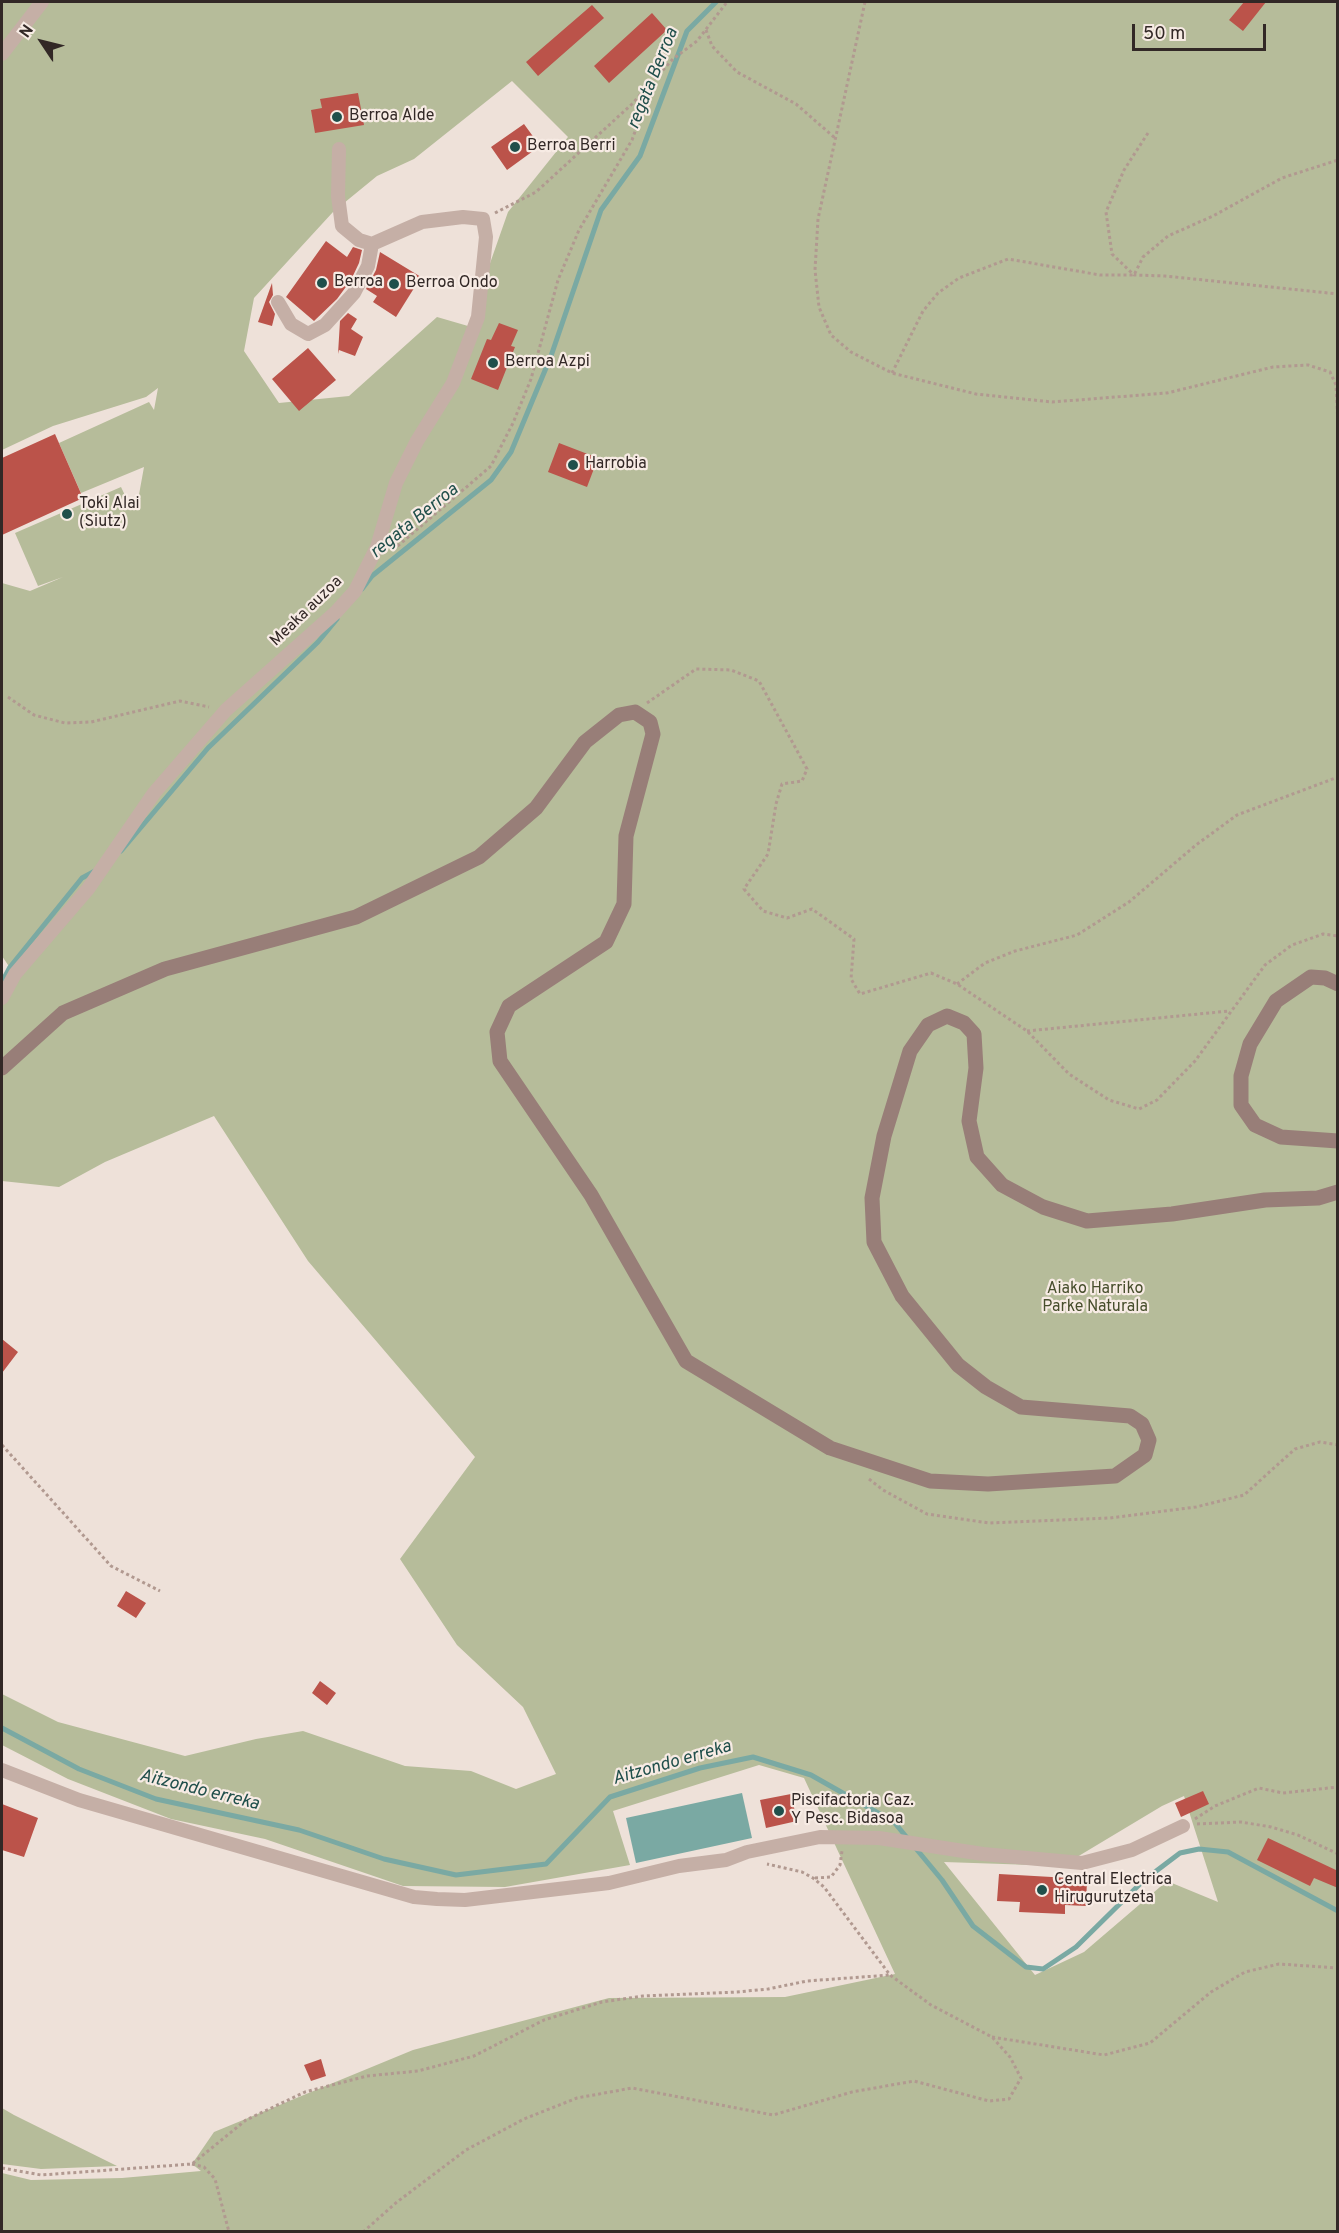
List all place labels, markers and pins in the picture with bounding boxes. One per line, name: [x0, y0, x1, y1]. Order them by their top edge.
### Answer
place label: Berroa Alde: [349, 107, 434, 127]
marker: Berroa Alde: [330, 110, 344, 124]
place label: Berroa Berri: [527, 137, 615, 157]
marker: Berroa Berri: [508, 140, 522, 154]
place label: Berroa: [334, 273, 383, 293]
place label: Berroa Ondo: [406, 274, 498, 294]
marker: Berroa: [315, 276, 329, 290]
marker: Berroa Ondo: [387, 277, 401, 291]
place label: Berroa Azpi: [505, 353, 590, 373]
marker: Berroa Azpi: [486, 356, 500, 370]
place label: Harrobia: [585, 455, 647, 475]
marker: Harrobia: [566, 458, 580, 472]
place label: Toki Alai (Siutz): [79, 495, 140, 533]
marker: Toki Alai (Siutz): [60, 507, 74, 521]
place label: Piscifactoria Caz. Y Pesc. Bidasoa: [791, 1792, 914, 1830]
marker: Piscifactoria Caz. Y Pesc. Bidasoa: [772, 1804, 786, 1818]
place label: Central Electrica Hirugurutzeta: [1054, 1871, 1172, 1909]
marker: Central Electrica Hirugurutzeta: [1035, 1883, 1049, 1897]

